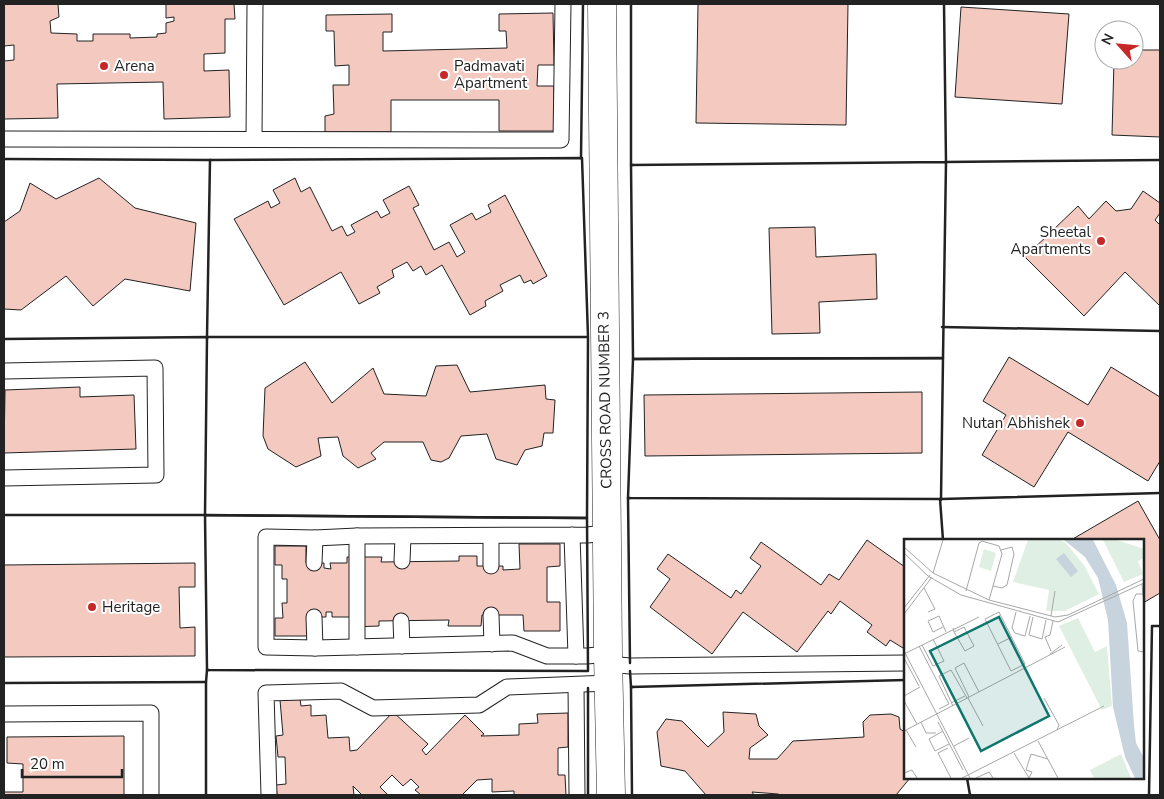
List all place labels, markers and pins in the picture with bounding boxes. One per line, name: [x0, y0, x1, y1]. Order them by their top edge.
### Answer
place label: Arena: [114, 56, 155, 76]
place label: Padmavati Apartment: [454, 56, 528, 93]
marker: Arena: [98, 60, 110, 72]
marker: Padmavati Apartment: [438, 69, 450, 81]
place label: Sheetal Apartments: [1011, 222, 1092, 259]
marker: Sheetal Apartments: [1095, 235, 1107, 247]
place label: Nutan Abhishek: [962, 413, 1070, 433]
marker: Nutan Abhishek: [1074, 417, 1086, 429]
place label: Heritage: [102, 597, 160, 617]
marker: Heritage: [86, 601, 98, 613]

